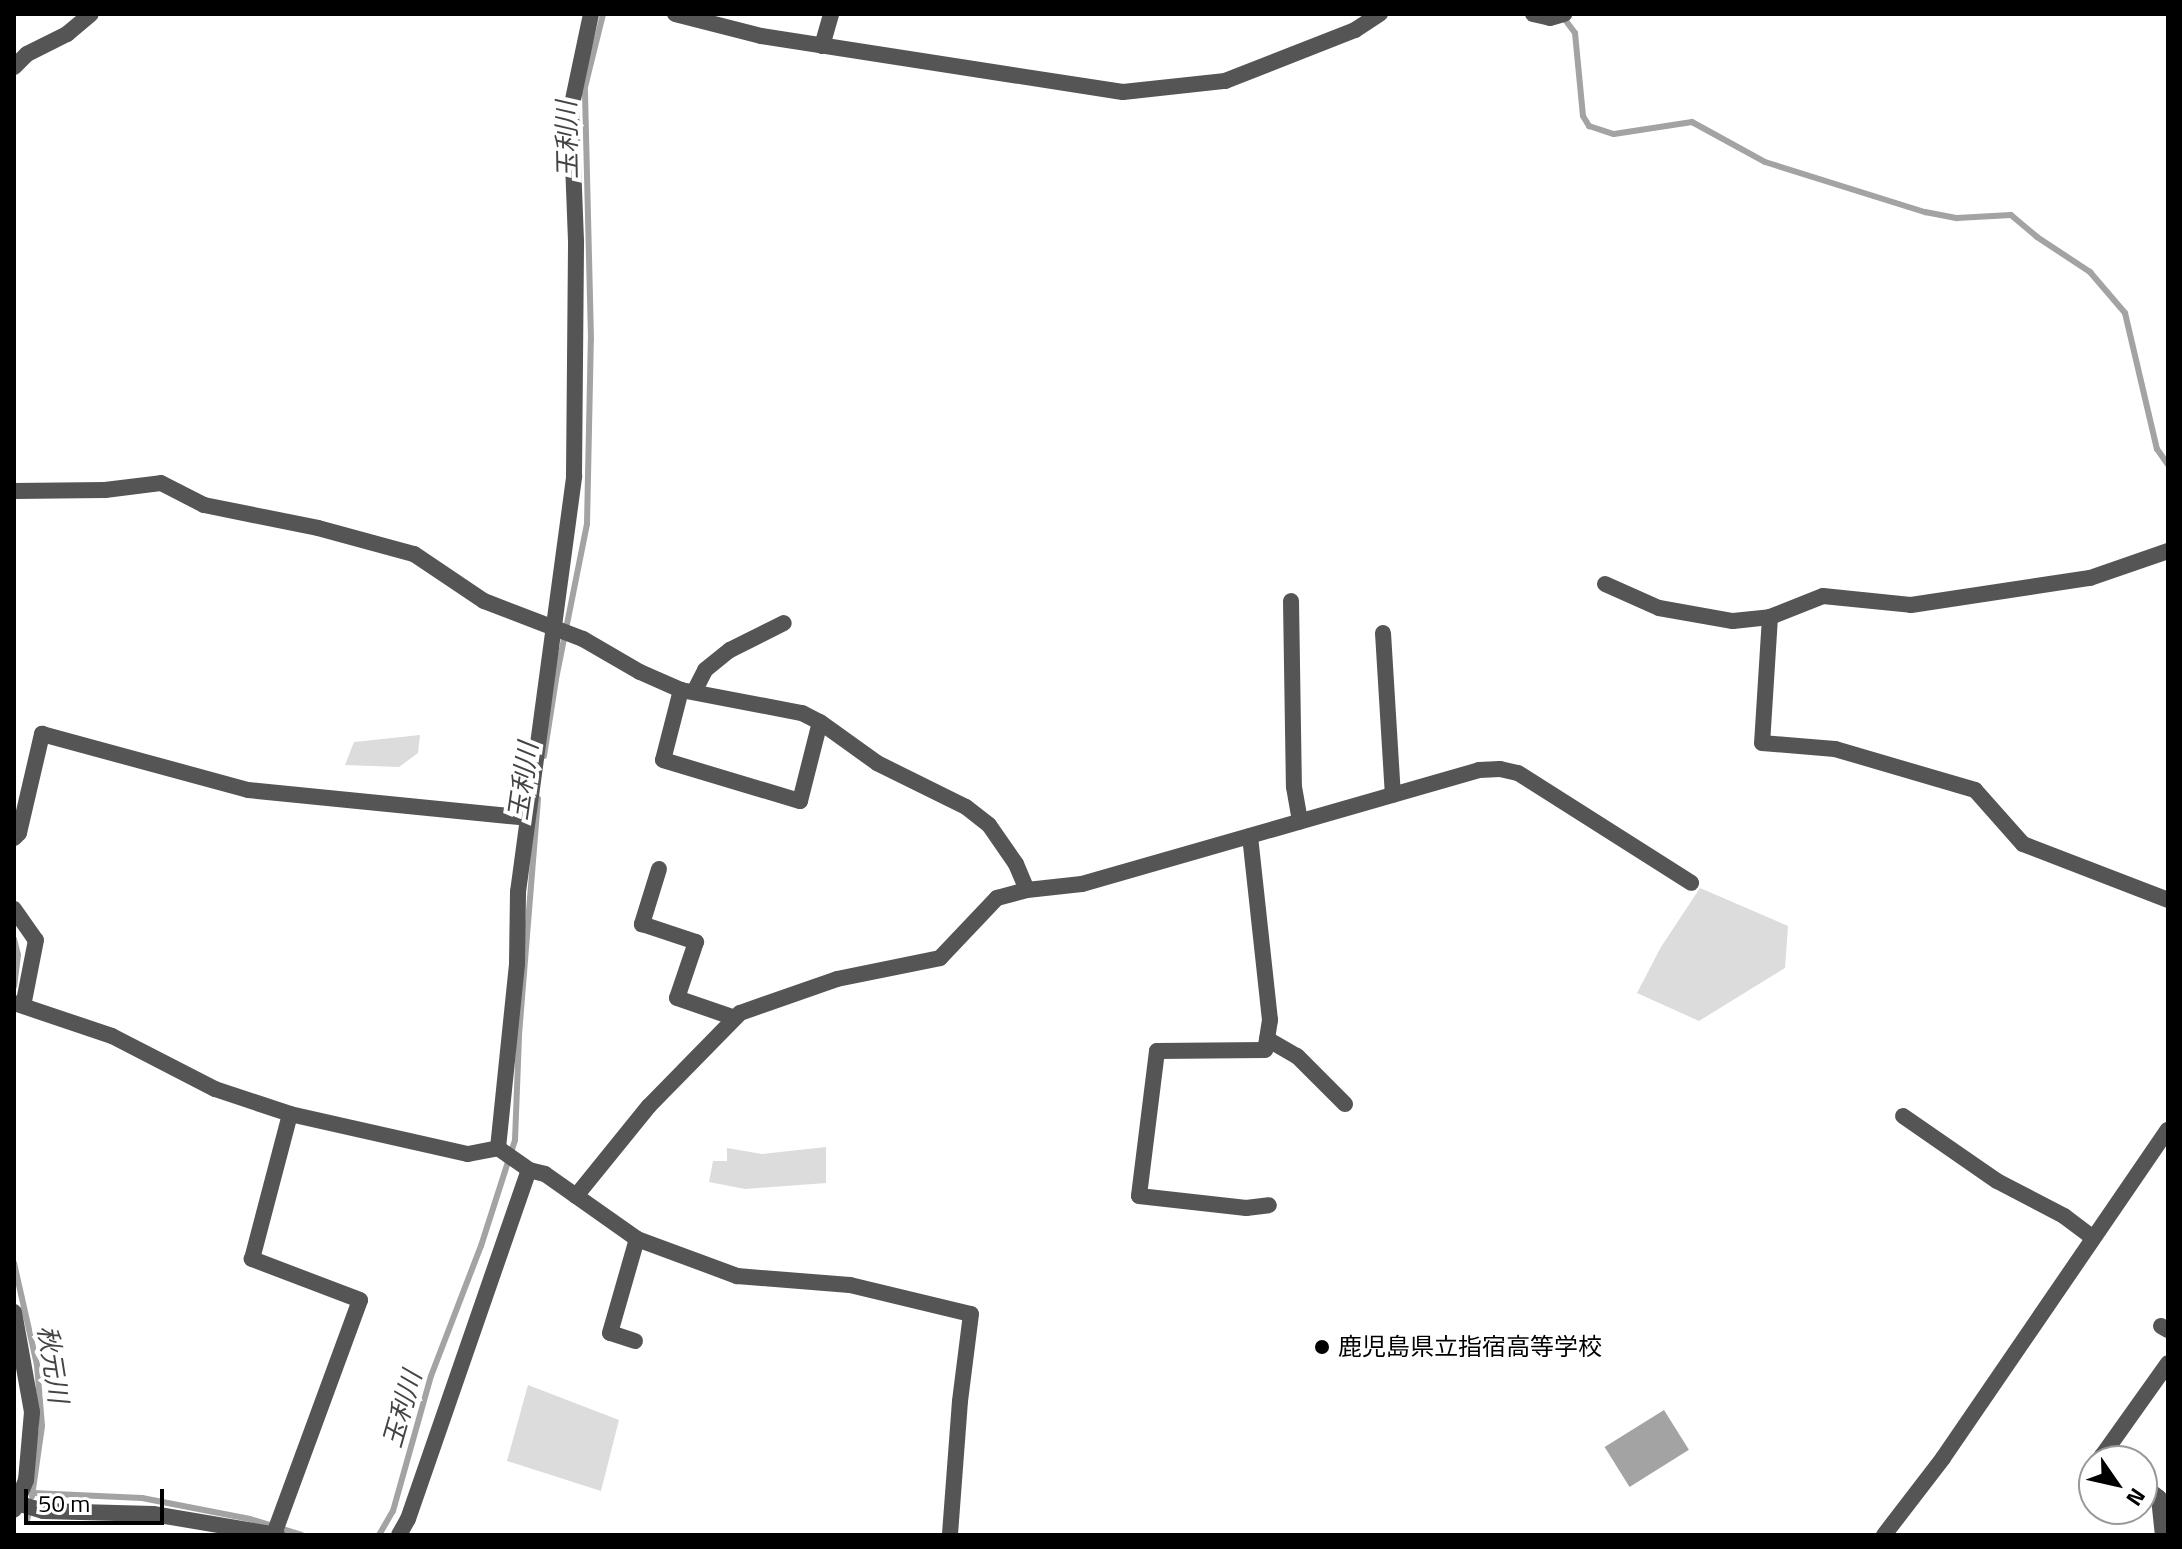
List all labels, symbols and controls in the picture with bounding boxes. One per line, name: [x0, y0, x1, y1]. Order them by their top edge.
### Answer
water label: 玉利川: [551, 101, 583, 179]
water label: 玉利川: [502, 740, 544, 822]
water label: 秋元川: [31, 1323, 75, 1405]
place label: 鹿児島県立指宿高等学校: [1338, 1333, 1602, 1361]
marker: 鹿児島県立指宿高等学校: [1313, 1338, 1331, 1356]
water label: 玉利川: [376, 1367, 428, 1451]
north arrow: [2078, 1445, 2158, 1525]
scale bar: [28, 1473, 168, 1523]
text: N: [2118, 1481, 2155, 1513]
text: 50 m: [38, 1485, 90, 1521]

